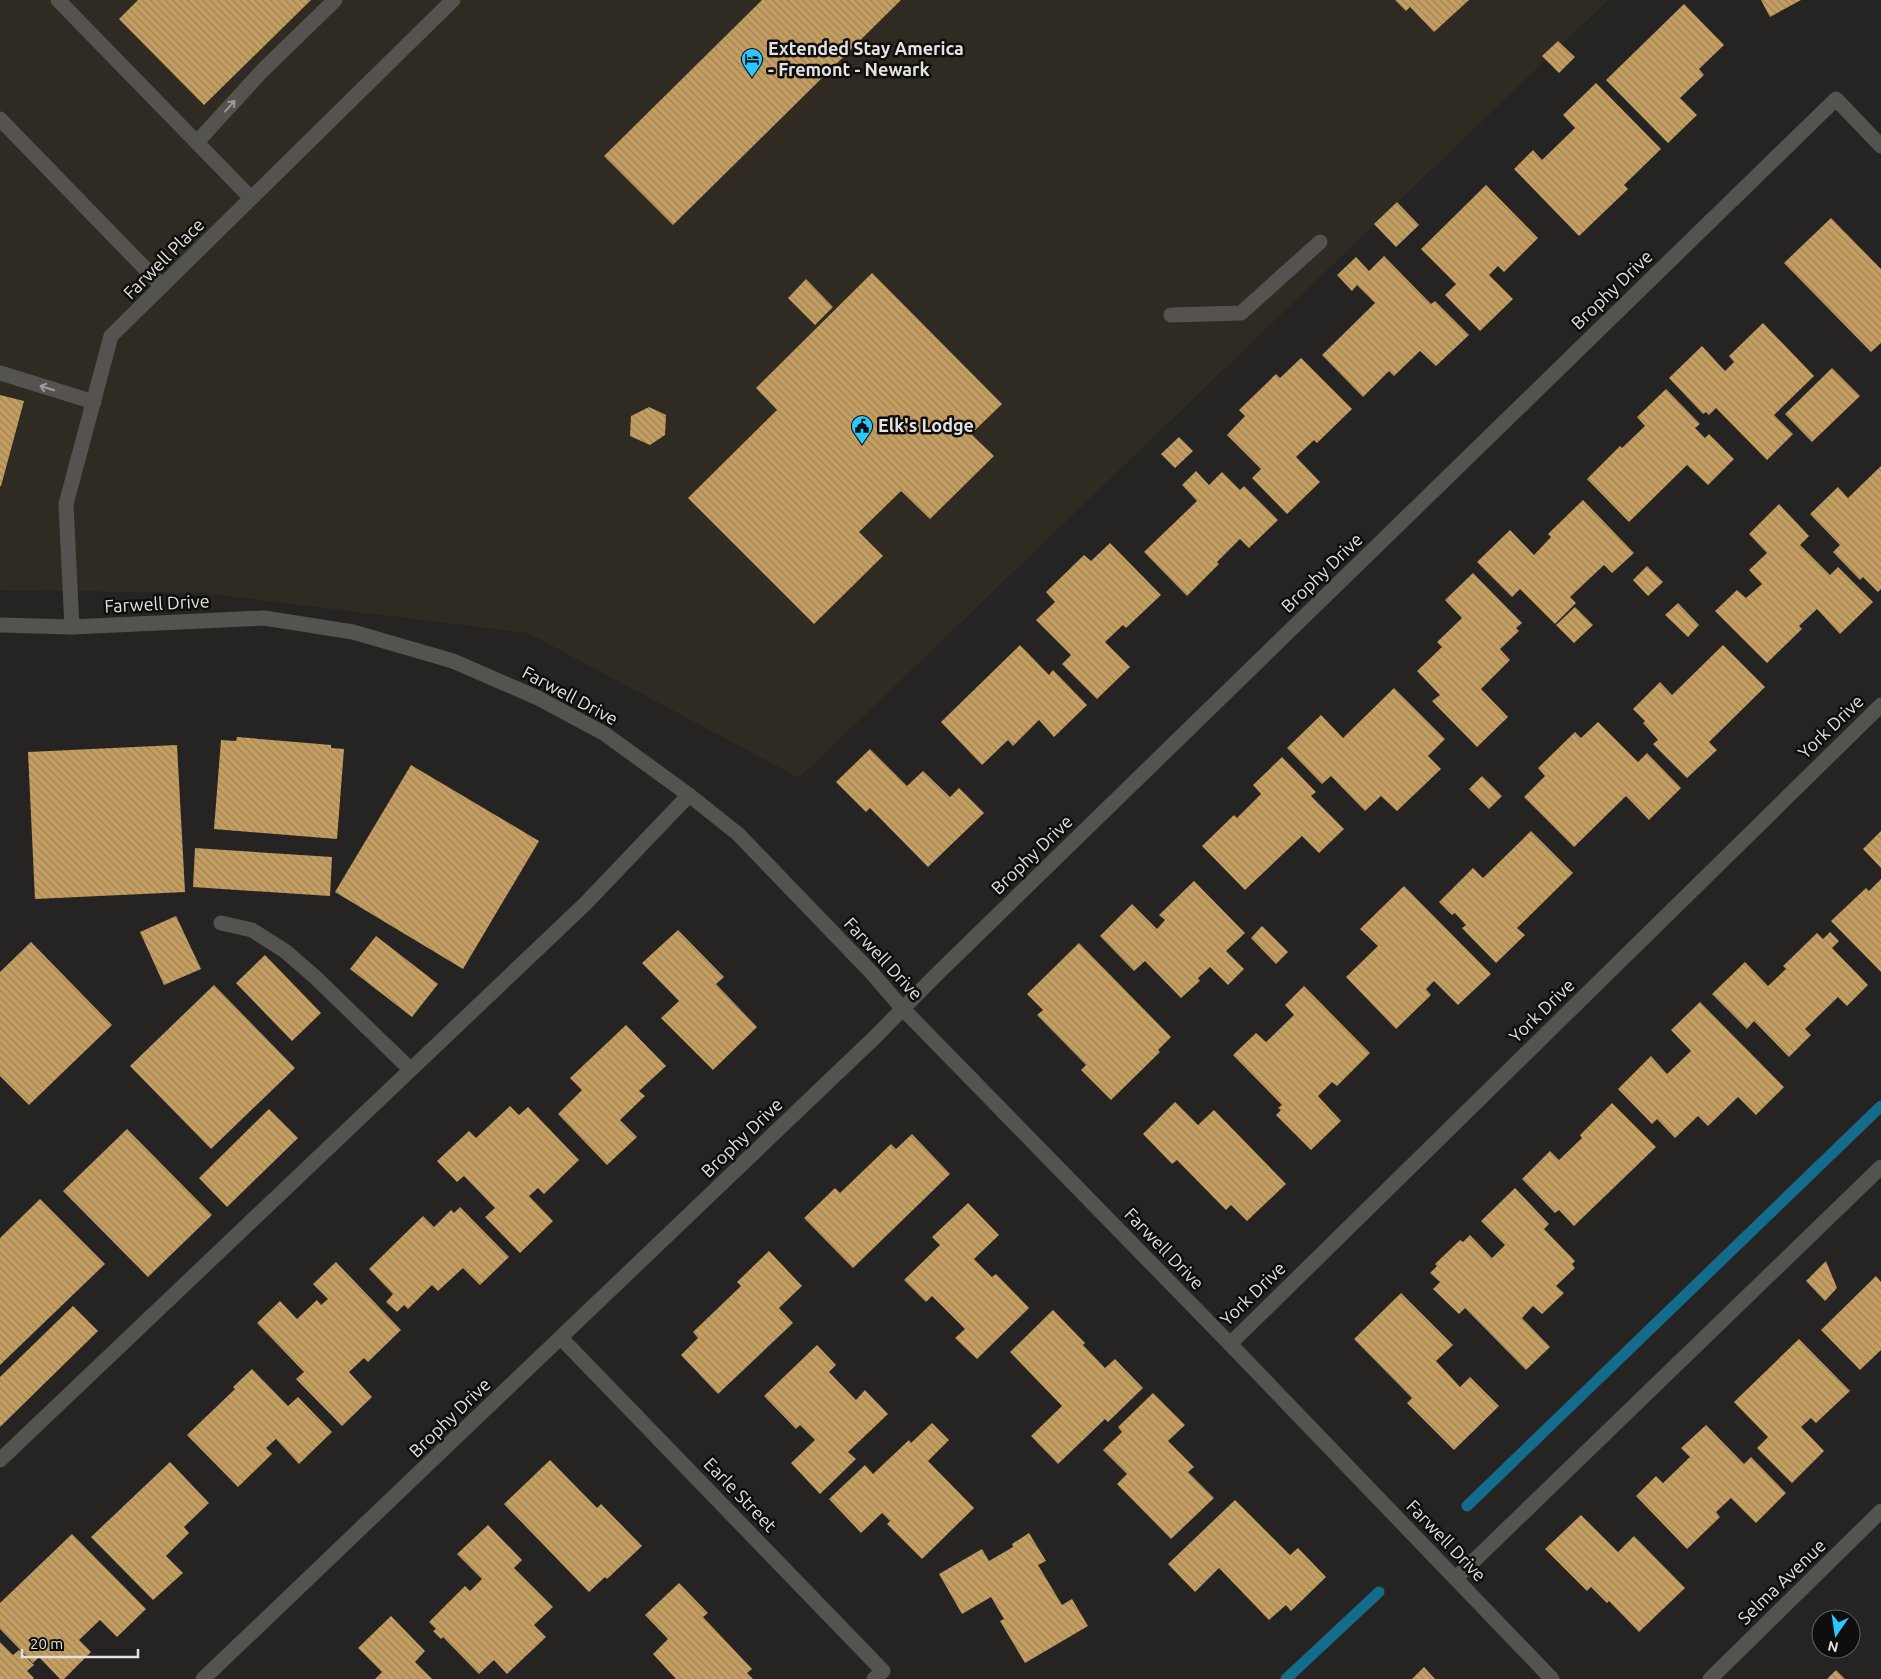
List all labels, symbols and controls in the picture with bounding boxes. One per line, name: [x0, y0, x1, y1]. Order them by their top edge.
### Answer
place label: Extended Stay America - Fremont - Newark: [768, 38, 964, 79]
hotel icon: Extended Stay America - Fremont - Newark: [740, 47, 764, 78]
one-way arrow: [224, 99, 236, 112]
street label: Farwell Place: [119, 214, 208, 303]
street label: Brophy Drive: [1567, 246, 1656, 333]
one-way arrow: [39, 382, 55, 392]
public building icon: Elk's Lodge: [850, 414, 874, 445]
place label: Elk's Lodge: [878, 415, 974, 435]
street label: Brophy Drive: [1277, 529, 1366, 616]
street label: Farwell Drive: [104, 590, 210, 616]
street label: Farwell Drive: [519, 662, 622, 729]
street label: York Drive: [1794, 690, 1867, 762]
street label: Brophy Drive: [987, 811, 1076, 898]
street label: Farwell Drive: [841, 913, 927, 1004]
street label: York Drive: [1505, 974, 1578, 1046]
street label: Brophy Drive: [697, 1094, 786, 1181]
street label: Farwell Drive: [1121, 1204, 1208, 1293]
street label: York Drive: [1216, 1257, 1289, 1329]
street label: Brophy Drive: [405, 1374, 494, 1461]
street label: Earle Street: [700, 1453, 781, 1535]
street label: Farwell Drive: [1403, 1496, 1490, 1585]
street label: Selma Avenue: [1733, 1535, 1829, 1628]
north arrow: [1811, 1609, 1861, 1659]
scale bar: [22, 1626, 139, 1658]
text: 20 m: [30, 1635, 63, 1652]
text: N: [1826, 1638, 1840, 1656]

